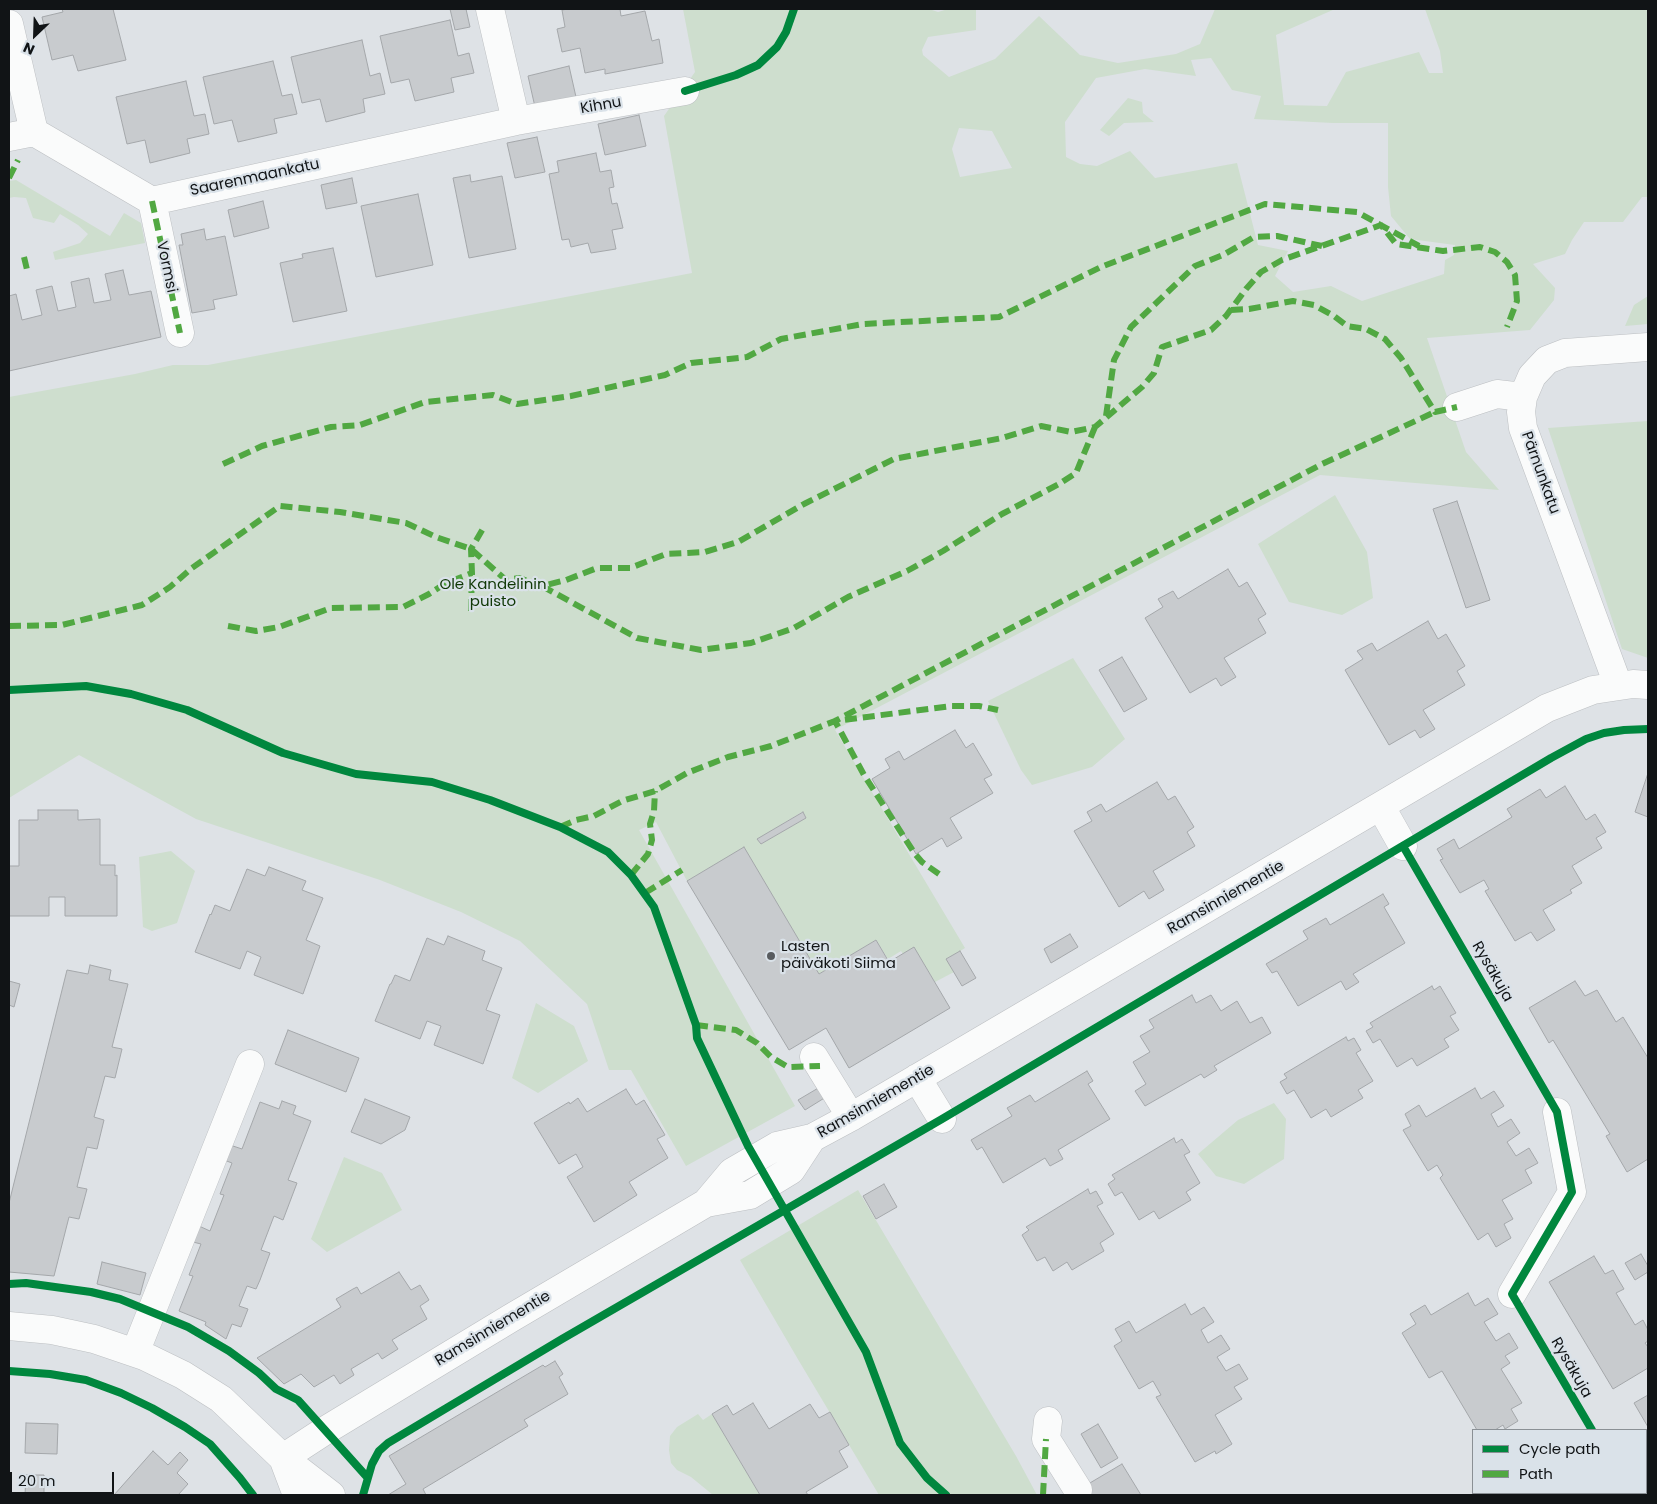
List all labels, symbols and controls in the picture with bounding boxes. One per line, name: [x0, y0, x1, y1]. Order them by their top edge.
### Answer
north arrow: [10, 10, 60, 60]
text: N: [20, 37, 38, 60]
street label: Kihnu: [579, 94, 623, 118]
street label: Saarenmaankatu: [189, 155, 321, 201]
street label: Vormsi: [152, 240, 180, 294]
street label: Pärnunkatu: [1517, 429, 1563, 517]
park label: Ole Kandelinin puisto: [439, 576, 547, 611]
street label: Ramsinniementie: [1165, 857, 1287, 939]
place label: Lasten päiväkoti Siima: [781, 938, 896, 973]
street label: Rysäkuja: [1468, 939, 1516, 1005]
marker: Lasten päiväkoti Siima: [765, 950, 777, 962]
street label: Ramsinniementie: [815, 1061, 937, 1143]
street label: Ramsinniementie: [432, 1287, 554, 1371]
street label: Rysäkuja: [1547, 1335, 1595, 1401]
legend: [1472, 1429, 1647, 1494]
text: Cycle path: [1519, 1438, 1600, 1459]
scale bar: [12, 1462, 116, 1494]
text: Path: [1519, 1463, 1553, 1484]
text: 20 m: [18, 1470, 56, 1491]

